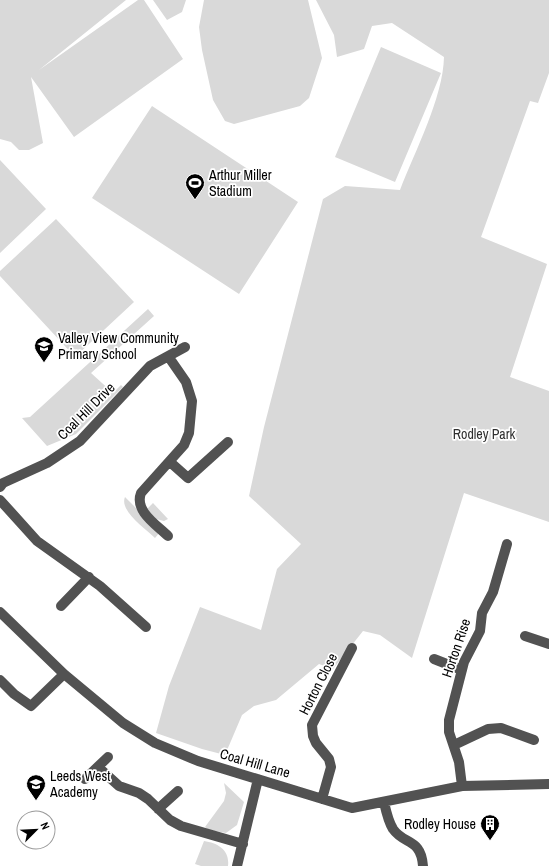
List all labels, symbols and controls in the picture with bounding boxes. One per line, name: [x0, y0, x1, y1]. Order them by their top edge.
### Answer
place label: Arthur Miller Stadium: [208, 166, 272, 200]
sports icon: Arthur Miller Stadium: [184, 172, 206, 200]
place label: Valley View Community Primary School: [58, 329, 179, 363]
school or university icon: Valley View Community Primary School: [33, 335, 55, 363]
street label: Coal Hill Drive: [53, 378, 119, 444]
park label: Rodley Park: [453, 425, 516, 443]
street label: Horton Rise: [438, 616, 474, 680]
street label: Horton Close: [295, 650, 341, 718]
street label: Coal Hill Lane: [218, 744, 292, 782]
place label: Leeds West Academy: [49, 767, 110, 801]
school or university icon: Leeds West Academy: [25, 773, 47, 801]
north arrow: [16, 810, 56, 850]
building icon: Rodley House: [479, 813, 501, 841]
place label: Rodley House: [404, 815, 476, 833]
text: N: [37, 820, 53, 832]

